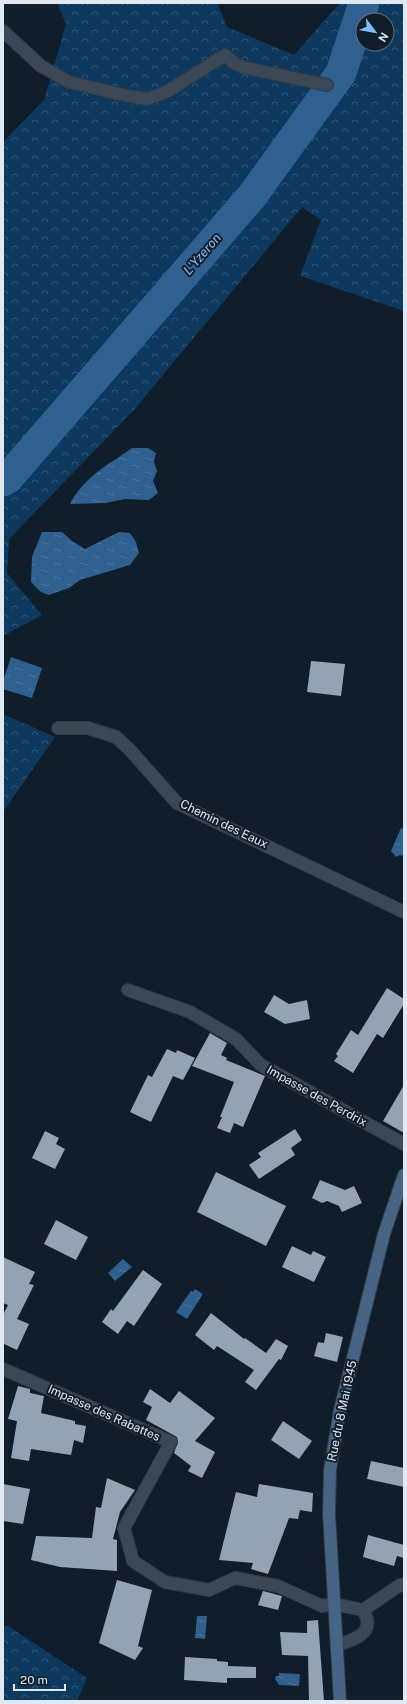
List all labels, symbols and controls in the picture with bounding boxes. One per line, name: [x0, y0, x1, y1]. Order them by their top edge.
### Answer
north arrow: [355, 12, 395, 52]
text: N: [376, 30, 391, 44]
water label: L'Yzeron: [180, 230, 224, 278]
street label: Chemin des Eaux: [178, 797, 270, 851]
street label: Impasse des Perdrix: [264, 1063, 370, 1129]
street label: Rue du 8 Mai 1945: [324, 1359, 360, 1463]
street label: Impasse des Rabattes: [46, 1382, 162, 1444]
scale bar: [14, 1666, 65, 1692]
text: 20 m: [20, 1673, 48, 1687]

